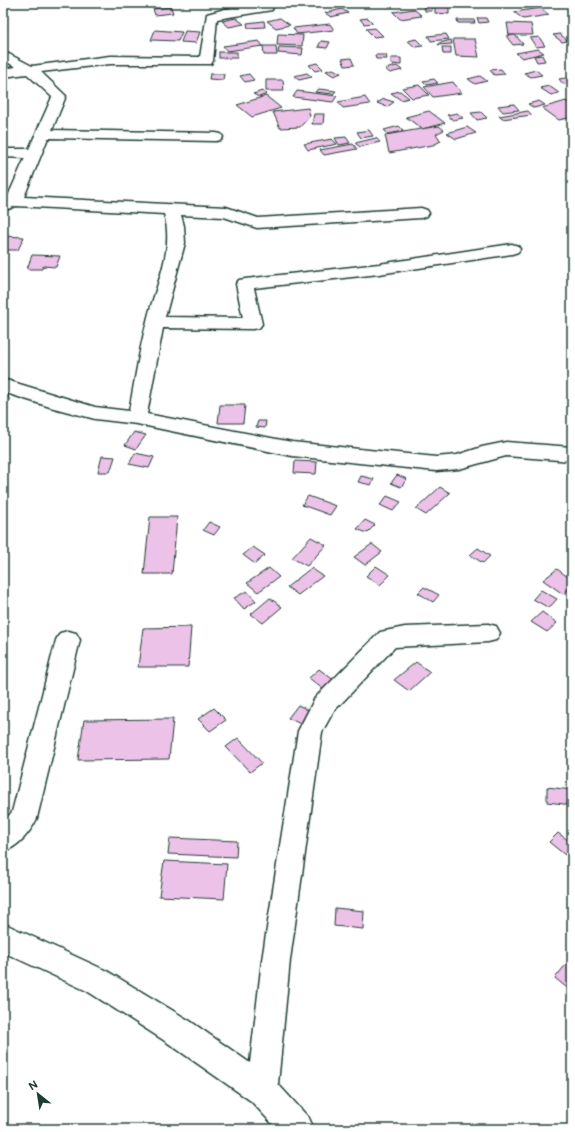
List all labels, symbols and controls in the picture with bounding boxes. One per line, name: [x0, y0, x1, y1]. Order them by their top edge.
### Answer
north arrow: [18, 1074, 58, 1114]
text: N: [26, 1078, 40, 1093]

